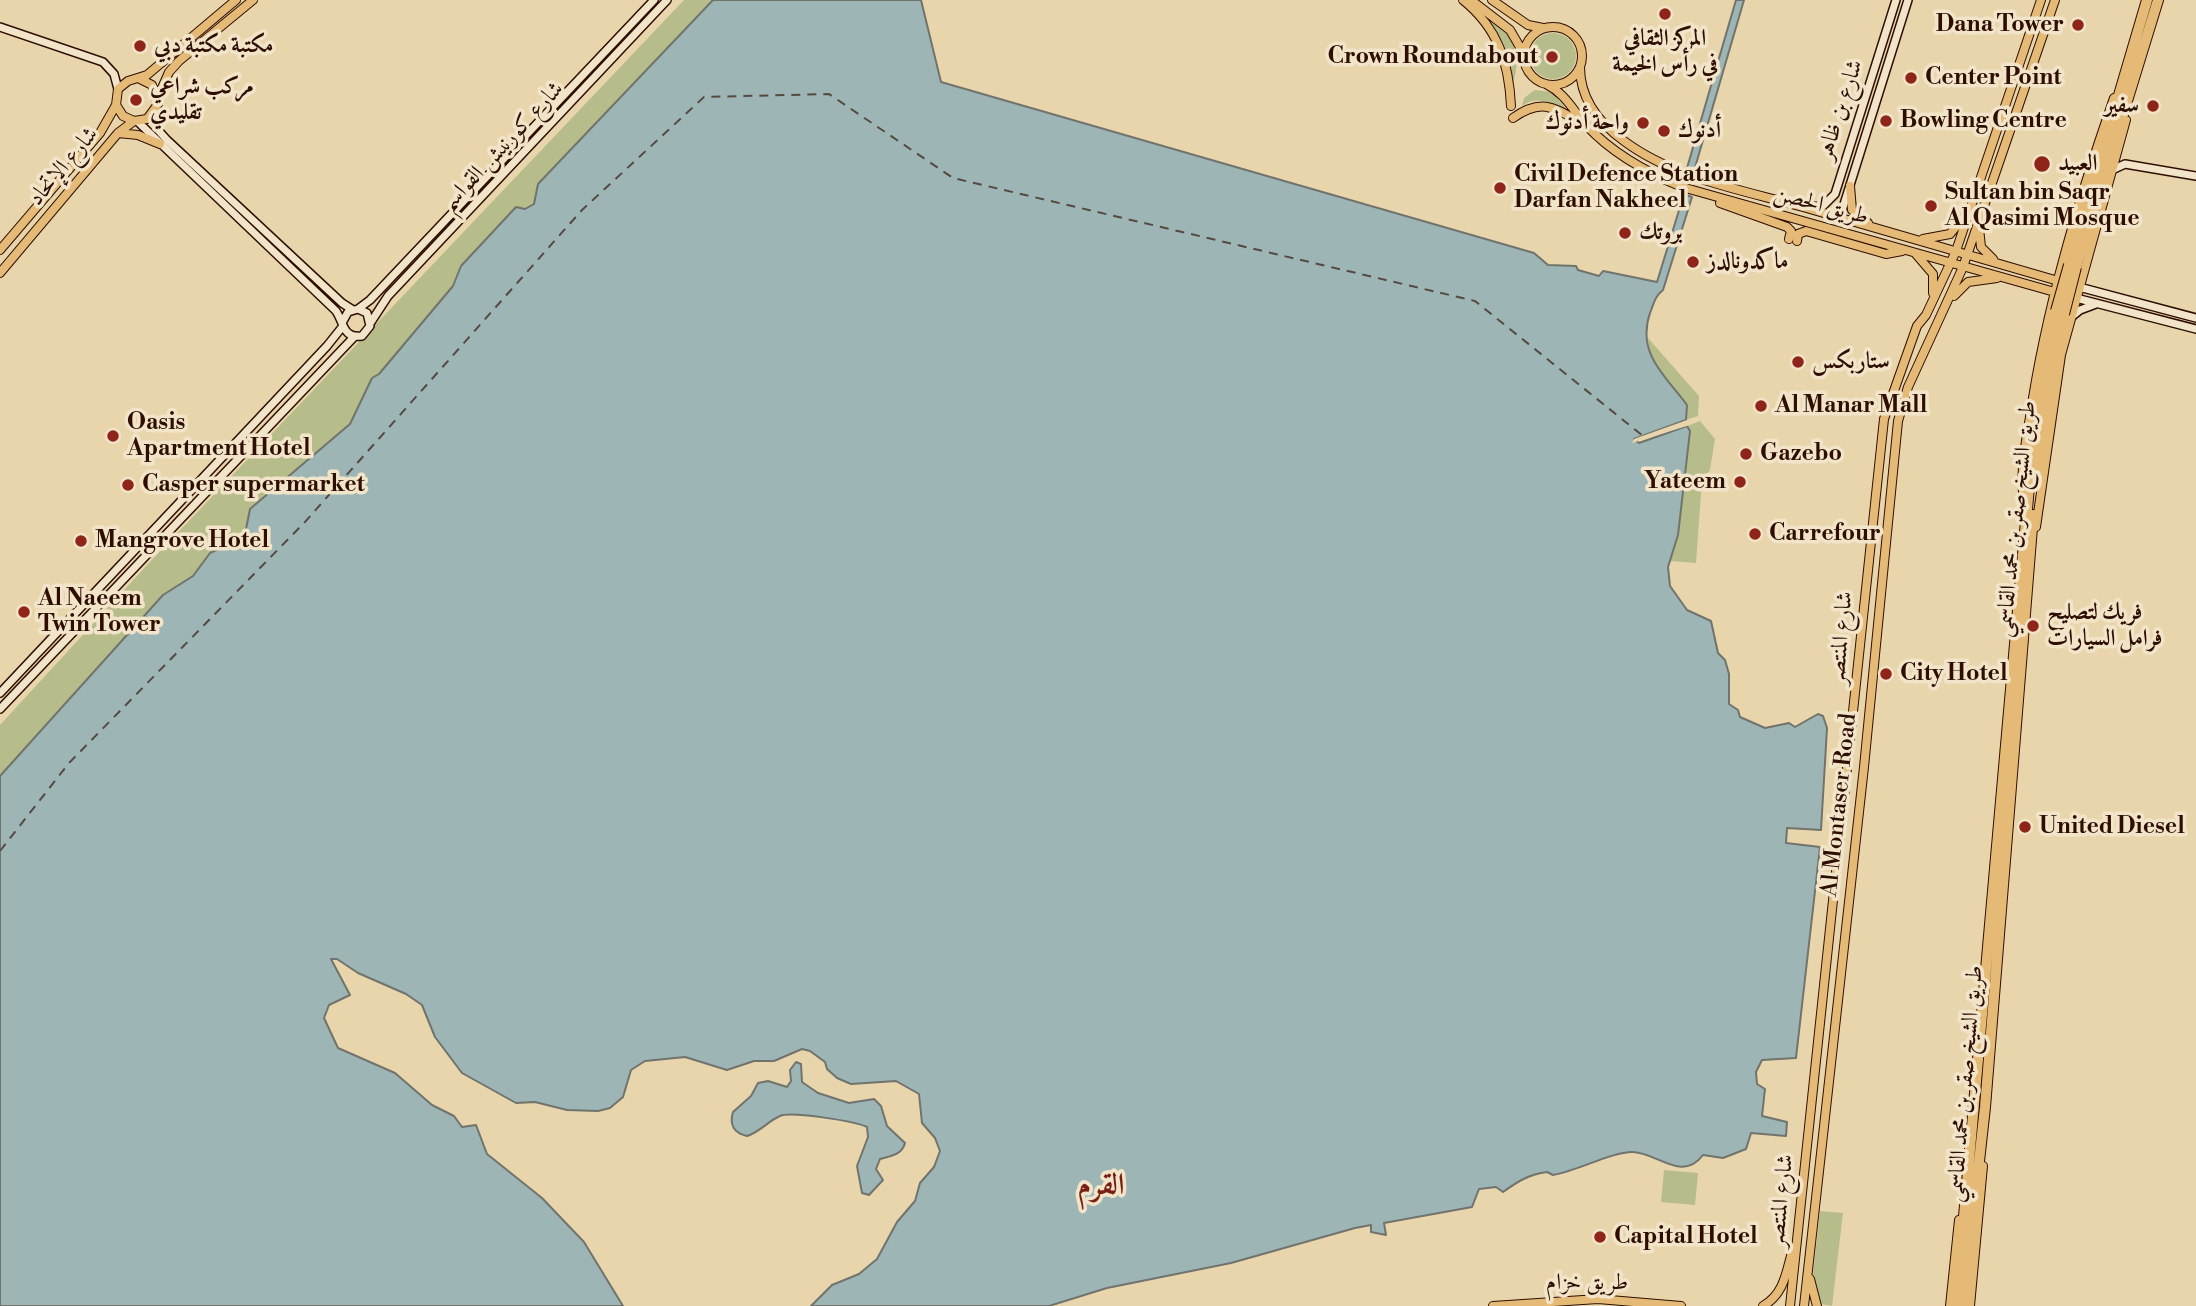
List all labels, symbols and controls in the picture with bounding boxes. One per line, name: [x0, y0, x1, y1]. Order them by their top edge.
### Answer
marker: المركز الثقافي في رأس الخيمة: [1657, 6, 1673, 22]
place label: Dana Tower: [1936, 11, 2064, 39]
marker: Dana Tower: [2070, 17, 2086, 33]
place label: المركز الثقافي في رأس الخيمة: [1612, 25, 1718, 79]
place label: مكتبة مكتبة دبي: [154, 32, 273, 60]
marker: مكتبة مكتبة دبي: [132, 38, 148, 54]
place label: Crown Roundabout: [1328, 43, 1538, 71]
marker: Crown Roundabout: [1544, 49, 1560, 65]
street label: شارع بن ظاهر: [1812, 57, 1870, 163]
place label: Center Point: [1925, 64, 2062, 92]
marker: Center Point: [1903, 70, 1919, 86]
place label: مركب شراعي تقليدي: [150, 73, 254, 127]
street label: شارع كورنيش القواسم: [436, 76, 570, 218]
marker: مركب شراعي تقليدي: [128, 92, 144, 108]
place label: سفير: [2105, 92, 2139, 120]
marker: سفير: [2145, 98, 2161, 114]
place label: Bowling Centre: [1900, 107, 2067, 135]
place label: واحة أدنوك: [1545, 109, 1629, 137]
marker: Bowling Centre: [1878, 113, 1894, 129]
marker: واحة أدنوك: [1635, 115, 1651, 131]
place label: أدنوك: [1678, 117, 1721, 145]
street label: شارع الإتحاد: [23, 122, 105, 212]
marker: أدنوك: [1656, 123, 1672, 139]
place label: العبيد: [2058, 150, 2097, 178]
marker: العبيد: [2032, 154, 2052, 174]
place label: Civil Defence Station Darfan Nakheel: [1514, 161, 1738, 215]
place label: Sultan bin Saqr Al Qasimi Mosque: [1945, 179, 2140, 233]
marker: Civil Defence Station Darfan Nakheel: [1492, 180, 1508, 196]
street label: طريق الحصن: [1771, 180, 1871, 232]
marker: Sultan bin Saqr Al Qasimi Mosque: [1923, 198, 1939, 214]
place label: بروتك: [1639, 219, 1683, 247]
marker: بروتك: [1617, 225, 1633, 241]
place label: ماكدونالدز: [1707, 248, 1789, 276]
marker: ماكدونالدز: [1685, 254, 1701, 270]
place label: ستاربكس: [1812, 348, 1890, 376]
marker: ستاربكس: [1790, 354, 1806, 370]
place label: Al Manar Mall: [1775, 392, 1927, 420]
marker: Al Manar Mall: [1753, 398, 1769, 414]
street label: طريق الشيخ صقر بن محمد القاسمي: [1991, 399, 2043, 639]
place label: Oasis Apartment Hotel: [127, 409, 310, 463]
marker: Oasis Apartment Hotel: [105, 428, 121, 444]
place label: Gazebo: [1760, 440, 1842, 468]
marker: Gazebo: [1738, 446, 1754, 462]
place label: Yateem: [1644, 468, 1726, 496]
place label: Casper supermarket: [142, 471, 365, 499]
marker: Yateem: [1732, 474, 1748, 490]
marker: Casper supermarket: [120, 477, 136, 493]
place label: Carrefour: [1769, 520, 1881, 548]
marker: Carrefour: [1747, 526, 1763, 542]
place label: Mangrove Hotel: [95, 527, 269, 555]
marker: Mangrove Hotel: [73, 533, 89, 549]
place label: Al Naeem Twin Tower: [38, 585, 161, 639]
street label: شارع المنتصر: [1824, 590, 1860, 686]
place label: فريك لتصليح فرامل السيارات: [2047, 599, 2163, 653]
marker: Al Naeem Twin Tower: [16, 604, 32, 620]
marker: فريك لتصليح فرامل السيارات: [2025, 618, 2041, 634]
place label: City Hotel: [1900, 660, 2007, 688]
marker: City Hotel: [1878, 666, 1894, 682]
street label: Al Montaser Road: [1817, 712, 1863, 898]
place label: United Diesel: [2039, 813, 2185, 841]
marker: United Diesel: [2017, 819, 2033, 835]
street label: طريق الشيخ صقر بن محمد القاسمي: [1942, 964, 1990, 1204]
street label: شارع المنتصر: [1763, 1153, 1801, 1249]
district label: القرم: [1078, 1169, 1124, 1205]
place label: Capital Hotel: [1614, 1223, 1758, 1251]
marker: Capital Hotel: [1592, 1229, 1608, 1245]
street label: طريق خزام: [1546, 1269, 1628, 1297]

